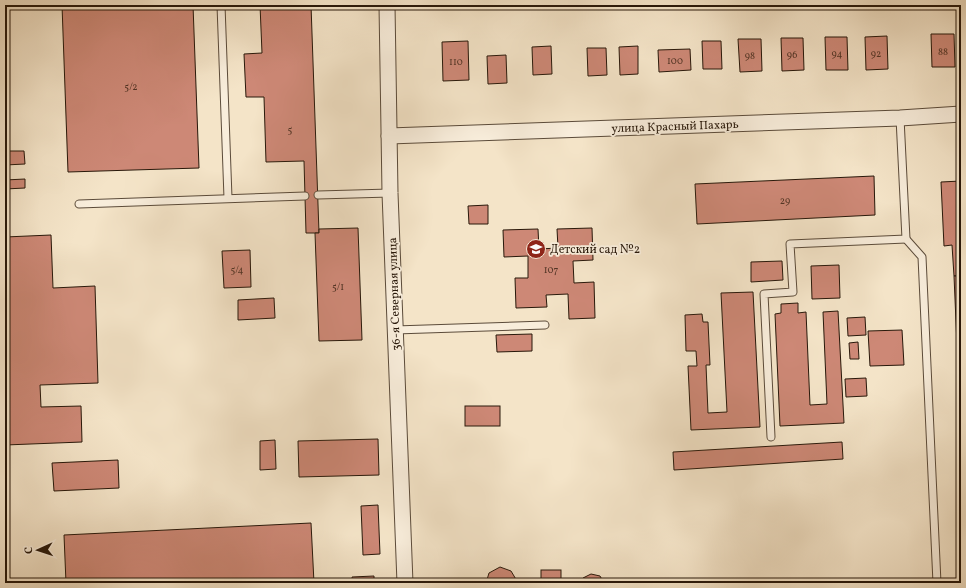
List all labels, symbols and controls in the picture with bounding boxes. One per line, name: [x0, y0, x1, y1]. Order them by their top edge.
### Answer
house number: 88: [938, 45, 948, 59]
house number: 94: [832, 47, 842, 61]
house number: 92: [871, 47, 881, 61]
house number: 96: [787, 48, 797, 62]
house number: 98: [745, 49, 755, 63]
house number: 100: [667, 54, 683, 68]
house number: 110: [449, 55, 463, 69]
house number: 5/2: [124, 80, 138, 94]
street label: улица Красный Пахарь: [611, 117, 739, 137]
house number: 5: [288, 123, 293, 137]
house number: 29: [780, 194, 790, 208]
street label: 36-я Северная улица: [385, 237, 405, 351]
school or university icon: Детский сад №2: [525, 238, 547, 260]
place label: Детский сад №2: [550, 242, 640, 258]
house number: 5/4: [230, 263, 244, 277]
house number: 107: [544, 263, 559, 277]
house number: 5/1: [332, 280, 344, 294]
north arrow: [18, 530, 58, 570]
text: С: [22, 547, 37, 554]

